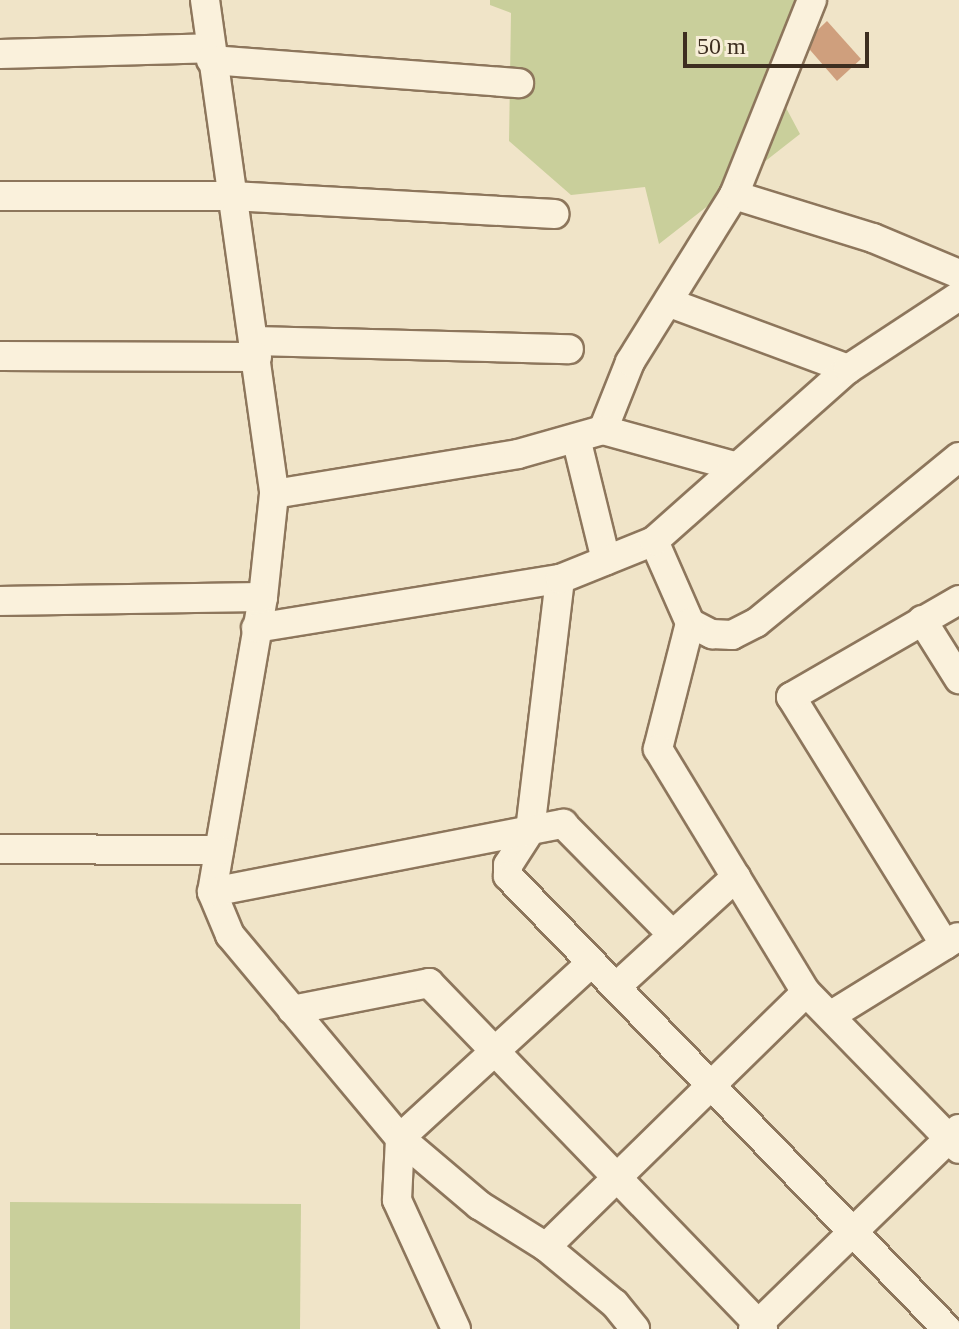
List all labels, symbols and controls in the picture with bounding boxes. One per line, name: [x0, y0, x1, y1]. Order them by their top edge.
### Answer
scale bar: [687, 16, 873, 66]
text: 50 m: [697, 33, 746, 59]

